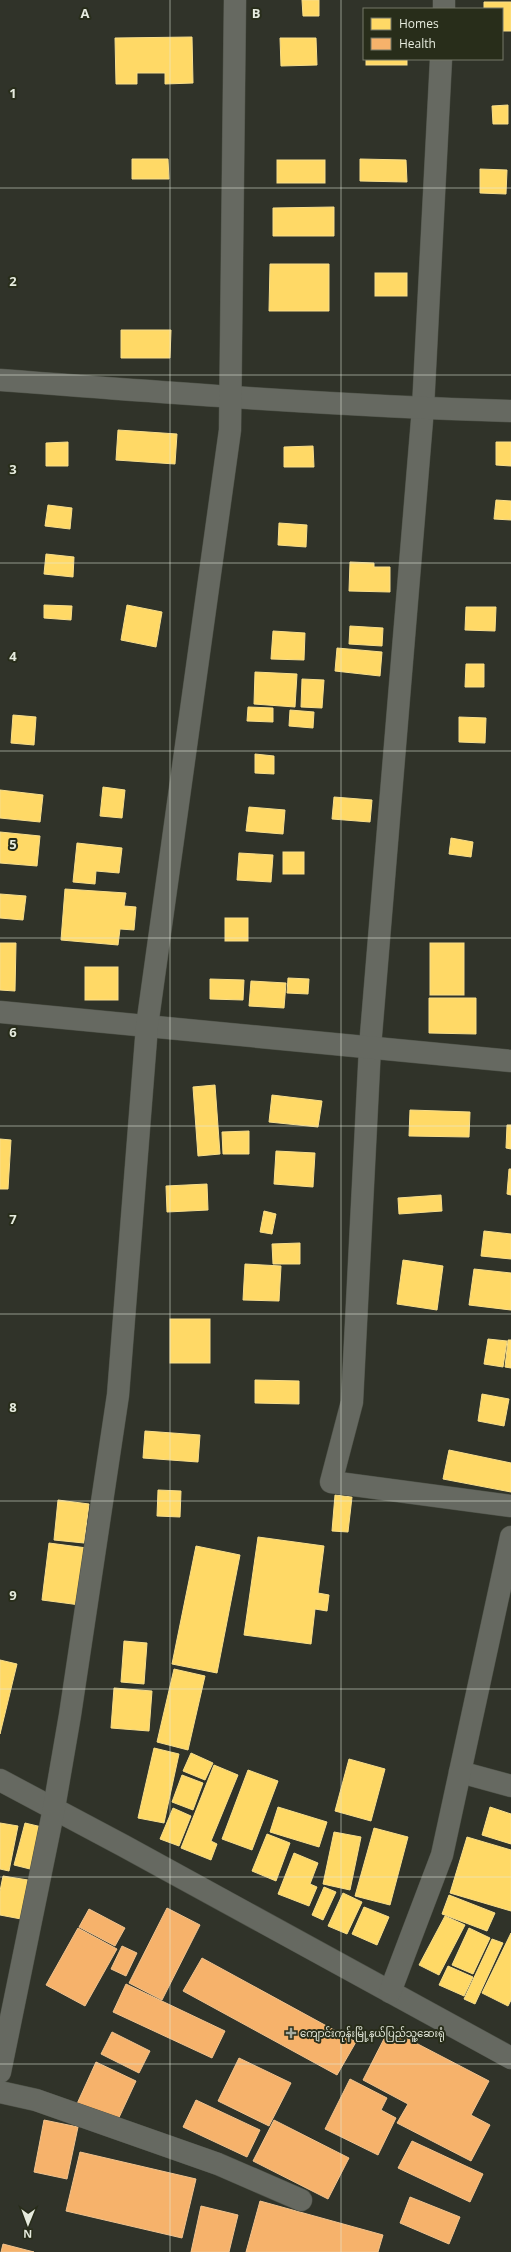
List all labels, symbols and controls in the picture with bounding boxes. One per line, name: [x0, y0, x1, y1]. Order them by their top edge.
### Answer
text: A: [81, 4, 90, 22]
text: B: [252, 4, 261, 22]
legend: [363, 8, 503, 60]
text: Homes: [399, 15, 439, 32]
text: Health: [399, 35, 436, 52]
text: 1: [9, 84, 17, 102]
text: 2: [9, 272, 17, 290]
text: 3: [9, 460, 17, 478]
text: 4: [9, 647, 17, 665]
text: 5: [9, 835, 17, 853]
text: 6: [9, 1023, 17, 1041]
text: 7: [9, 1210, 17, 1228]
text: 8: [9, 1398, 17, 1416]
text: 9: [9, 1586, 17, 1604]
place label: ကျောင်းကုန်းမြို့နယ်ပြည်သူ့ဆေးရုံ: [300, 2026, 445, 2042]
marker: ကျောင်းကုန်းမြို့နယ်ပြည်သူ့ဆေးရုံ: [285, 2027, 297, 2039]
north arrow: [8, 2204, 48, 2244]
text: N: [23, 2227, 32, 2242]

